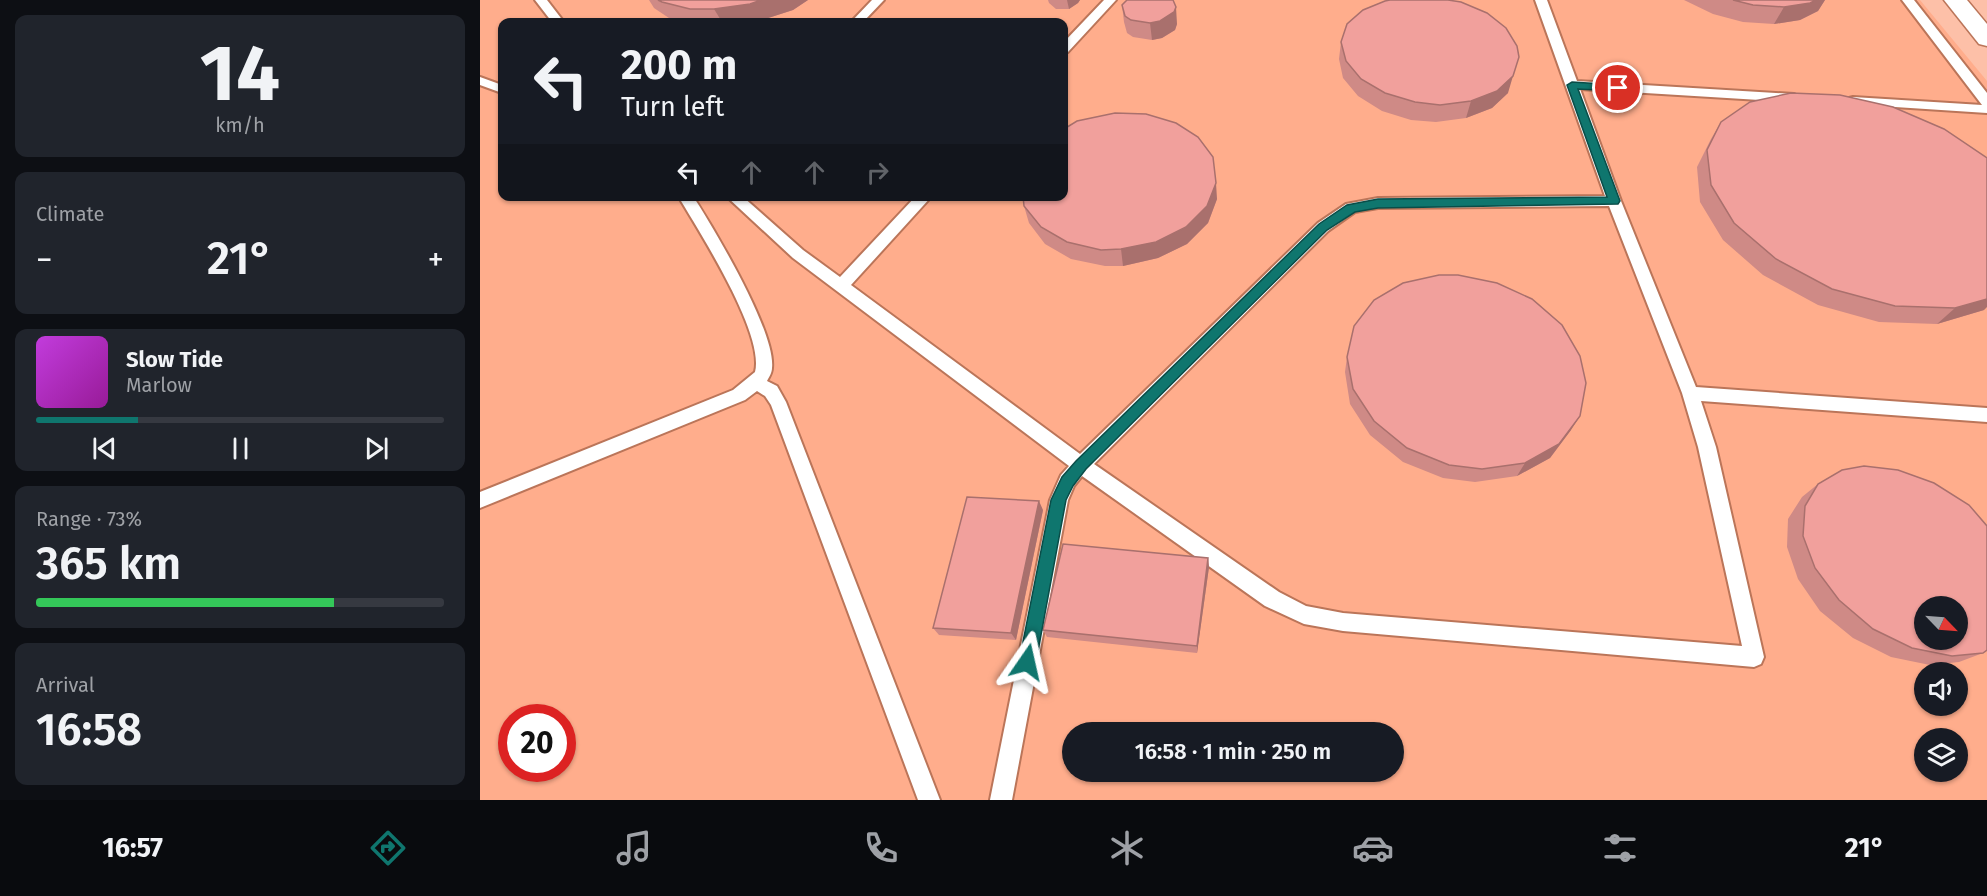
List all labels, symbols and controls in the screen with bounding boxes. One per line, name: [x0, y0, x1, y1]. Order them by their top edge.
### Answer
text: 14: [200, 27, 280, 121]
text: 200 m: [621, 40, 737, 90]
icon: left: [522, 42, 600, 120]
pin: [1592, 62, 1643, 113]
icon: arrive: [1601, 71, 1634, 104]
text: Turn left: [621, 91, 724, 123]
text: km/h: [215, 113, 265, 137]
icon: left: [672, 156, 705, 189]
icon: ahead: [735, 156, 768, 189]
icon: ahead: [798, 156, 831, 189]
icon: right: [861, 156, 894, 189]
text: Climate: [36, 202, 104, 226]
text: 21°: [207, 232, 273, 286]
text: −: [36, 240, 53, 280]
text: +: [428, 240, 444, 280]
text: Slow Tide: [126, 346, 223, 373]
text: Marlow: [126, 373, 192, 397]
icon: previous: [88, 432, 121, 465]
icon: pause: [224, 432, 257, 465]
icon: next: [360, 432, 393, 465]
text: Range · 73%: [36, 507, 142, 531]
text: 365 km: [36, 537, 181, 591]
north arrow: [1914, 596, 1968, 650]
map controls: [1914, 596, 1968, 782]
position arrow: [995, 630, 1059, 694]
button: sound: [1914, 662, 1968, 716]
text: Arrival: [36, 673, 95, 697]
text: 16:58: [36, 703, 142, 757]
speed limit sign: 20: [498, 704, 576, 782]
button: layers: [1914, 728, 1968, 782]
text: 16:58 · 1 min · 250 m: [1135, 738, 1331, 765]
icon: directions: [367, 827, 409, 869]
icon: music: [613, 827, 655, 869]
icon: phone: [860, 827, 902, 869]
icon: climate: [1106, 827, 1148, 869]
icon: car: [1352, 827, 1394, 869]
icon: filters: [1599, 827, 1641, 869]
text: 16:57: [102, 832, 163, 864]
text: 21°: [1845, 832, 1885, 864]

